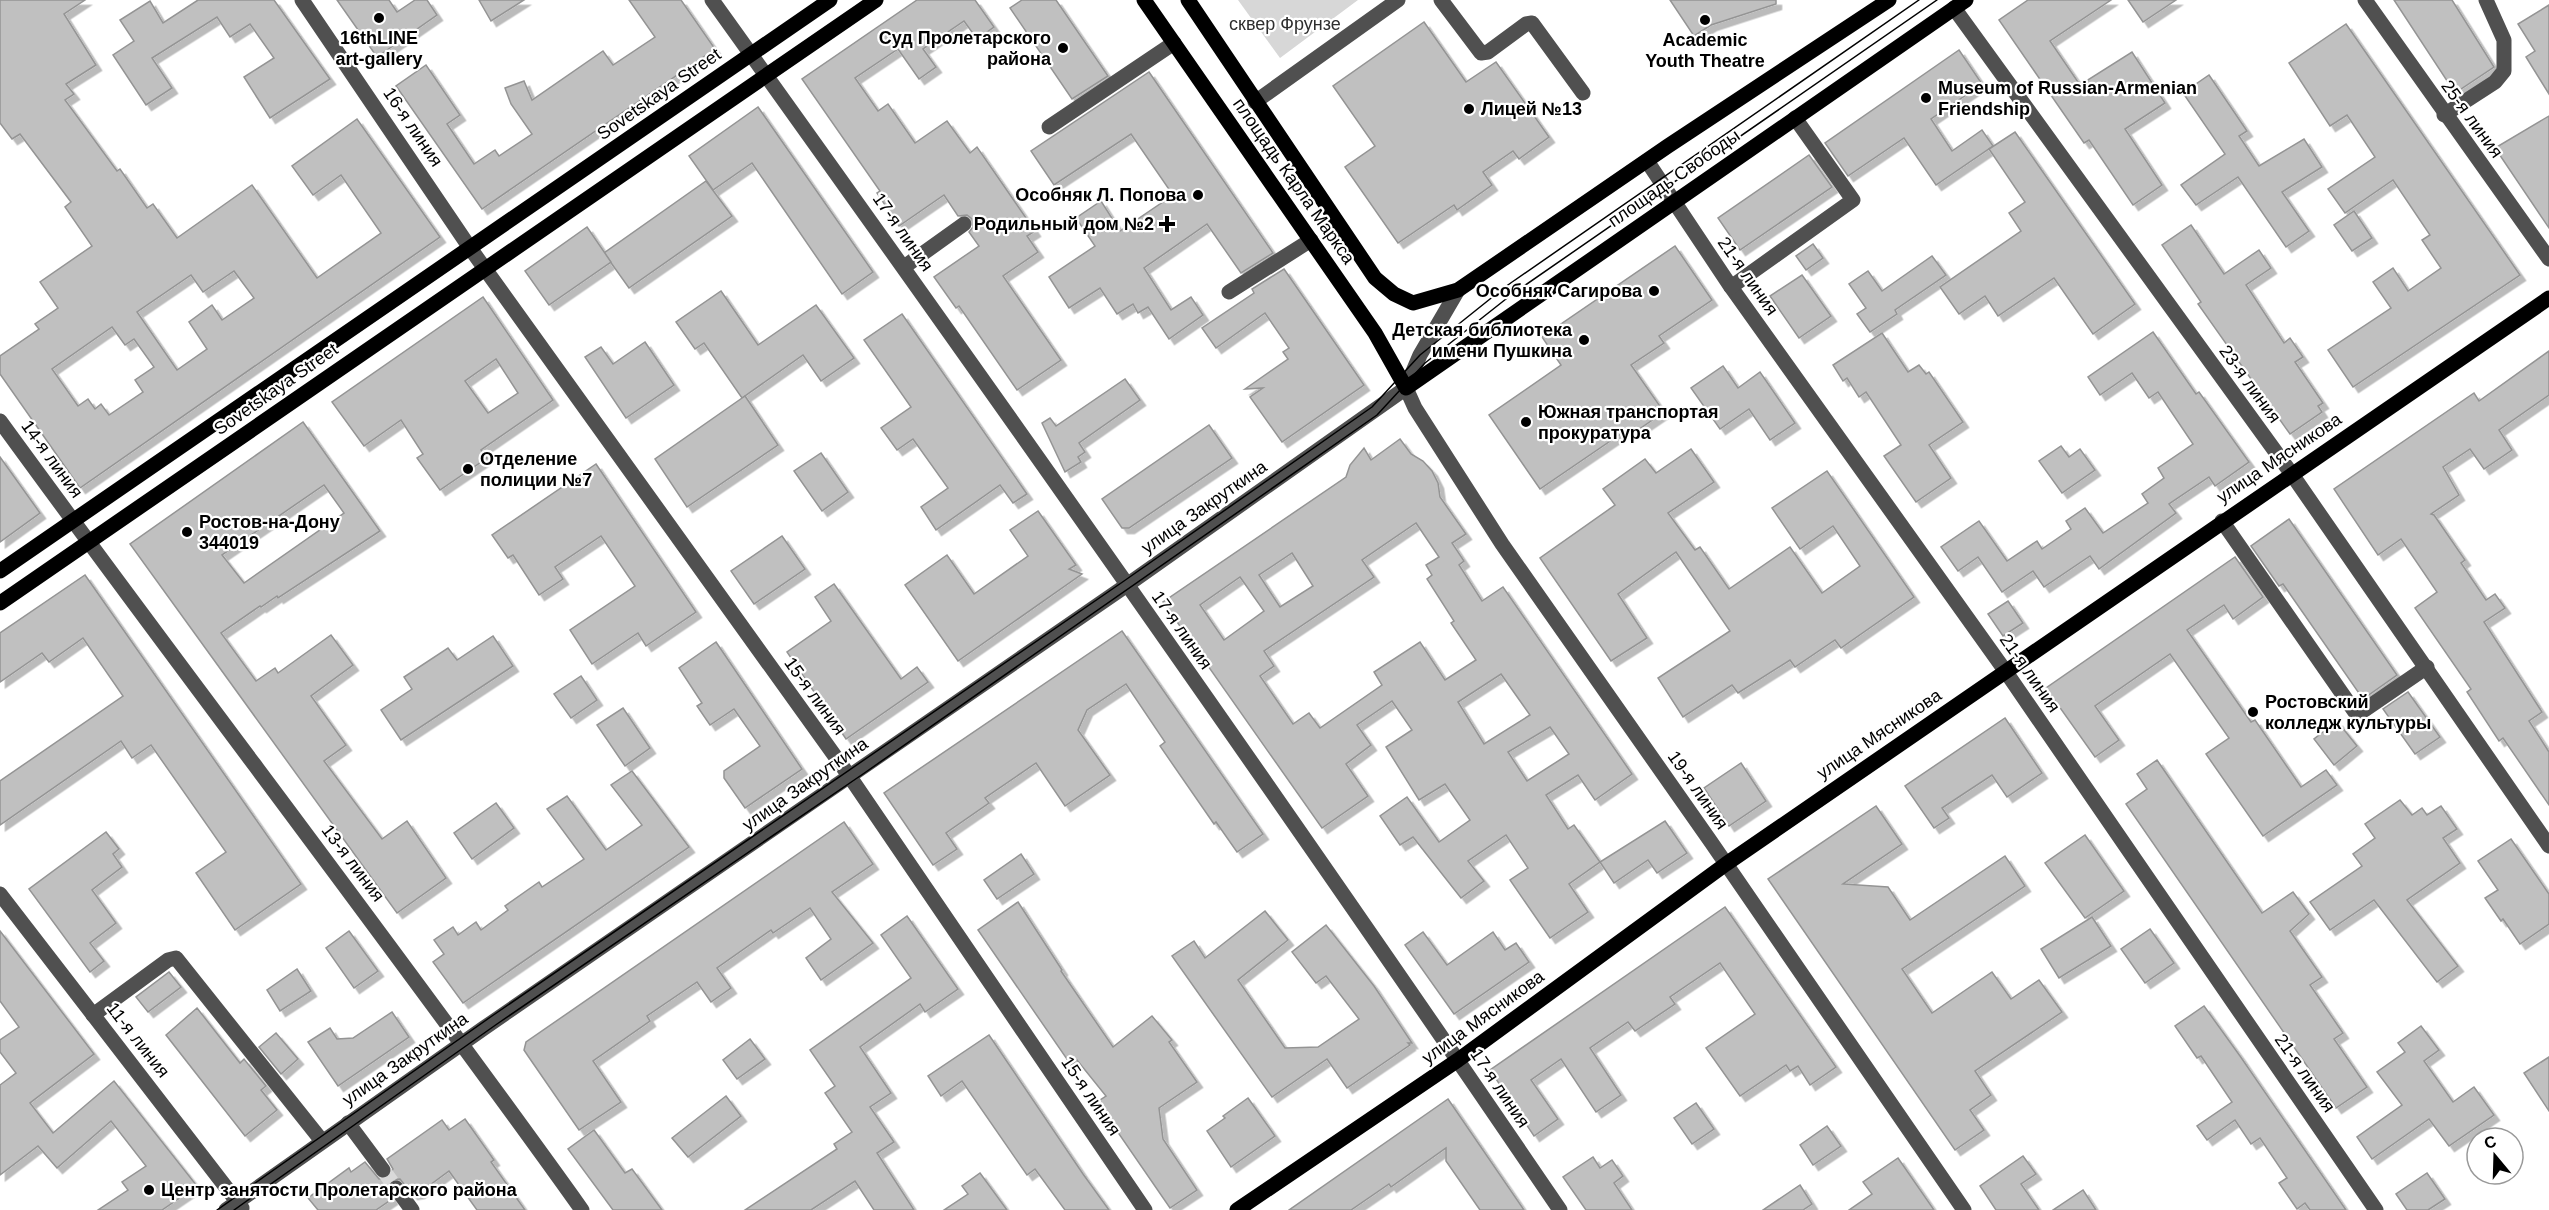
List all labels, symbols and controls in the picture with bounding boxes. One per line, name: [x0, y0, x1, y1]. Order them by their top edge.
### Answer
marker: 16thLINE art-gallery: [372, 11, 386, 25]
marker: Academic Youth Theatre: [1698, 13, 1712, 27]
park label: сквер Фрунзе: [1229, 14, 1341, 34]
place label: 16thLINE art-gallery: [335, 28, 423, 69]
place label: Суд Пролетарского района: [879, 28, 1052, 69]
place label: Academic Youth Theatre: [1645, 30, 1765, 71]
marker: Суд Пролетарского района: [1056, 41, 1070, 55]
street label: Sovetskaya Street: [593, 44, 725, 144]
street label: 25-я линия: [2437, 76, 2507, 162]
place label: Museum of Russian-Armenian Friendship: [1938, 78, 2197, 119]
street label: 16-я линия: [379, 84, 447, 170]
marker: Museum of Russian-Armenian Friendship: [1919, 91, 1933, 105]
street label: площадь Карла Маркса: [1229, 94, 1360, 269]
place label: Лицей №13: [1481, 99, 1582, 119]
marker: Лицей №13: [1462, 102, 1476, 116]
street label: площадь Свободы: [1604, 125, 1744, 231]
place label: Особняк Л. Попова: [1015, 185, 1187, 205]
marker: Особняк Л. Попова: [1191, 188, 1205, 202]
street label: 17-я линия: [869, 189, 937, 275]
place label: Родильный дом №2: [974, 214, 1154, 234]
marker: Родильный дом №2: [1158, 215, 1176, 233]
street label: 21-я линия: [1714, 233, 1782, 319]
place label: Особняк Сагирова: [1476, 281, 1643, 301]
marker: Особняк Сагирова: [1647, 284, 1661, 298]
place label: Детская библиотека имени Пушкина: [1392, 320, 1573, 361]
marker: Детская библиотека имени Пушкина: [1577, 333, 1591, 347]
street label: Sovetskaya Street: [210, 339, 342, 439]
street label: 23-я линия: [2215, 341, 2285, 427]
place label: Южная транспортая прокуратура: [1538, 402, 1719, 443]
street label: улица Мясникова: [2213, 408, 2346, 507]
marker: Южная транспортая прокуратура: [1519, 415, 1533, 429]
street label: 14-я линия: [17, 416, 87, 502]
place label: Отделение полиции №7: [480, 449, 592, 490]
street label: улица Закруткина: [1138, 456, 1271, 558]
marker: Отделение полиции №7: [461, 462, 475, 476]
place label: Ростов-на-Дону 344019: [199, 512, 340, 553]
marker: Ростов-на-Дону 344019: [180, 525, 194, 539]
street label: 17-я линия: [1148, 587, 1216, 673]
street label: 21-я линия: [1996, 630, 2064, 716]
street label: 15-я линия: [780, 653, 850, 739]
street label: улица Мясникова: [1813, 684, 1946, 783]
place label: Ростовский колледж культуры: [2265, 692, 2431, 733]
marker: Ростовский колледж культуры: [2246, 705, 2260, 719]
street label: улица Закруткина: [739, 733, 872, 835]
street label: 19-я линия: [1664, 747, 1732, 833]
street label: 13-я линия: [318, 821, 388, 905]
street label: улица Мясникова: [1418, 966, 1549, 1068]
street label: 11-я линия: [102, 998, 174, 1082]
street label: улица Закруткина: [339, 1008, 472, 1110]
street label: 21-я линия: [2271, 1030, 2339, 1116]
street label: 17-я линия: [1466, 1045, 1534, 1131]
street label: 15-я линия: [1057, 1053, 1125, 1139]
north arrow: [2465, 1126, 2525, 1186]
text: С: [2482, 1132, 2499, 1152]
place label: Центр занятости Пролетарского района: [161, 1180, 518, 1200]
marker: Центр занятости Пролетарского района: [142, 1183, 156, 1197]

